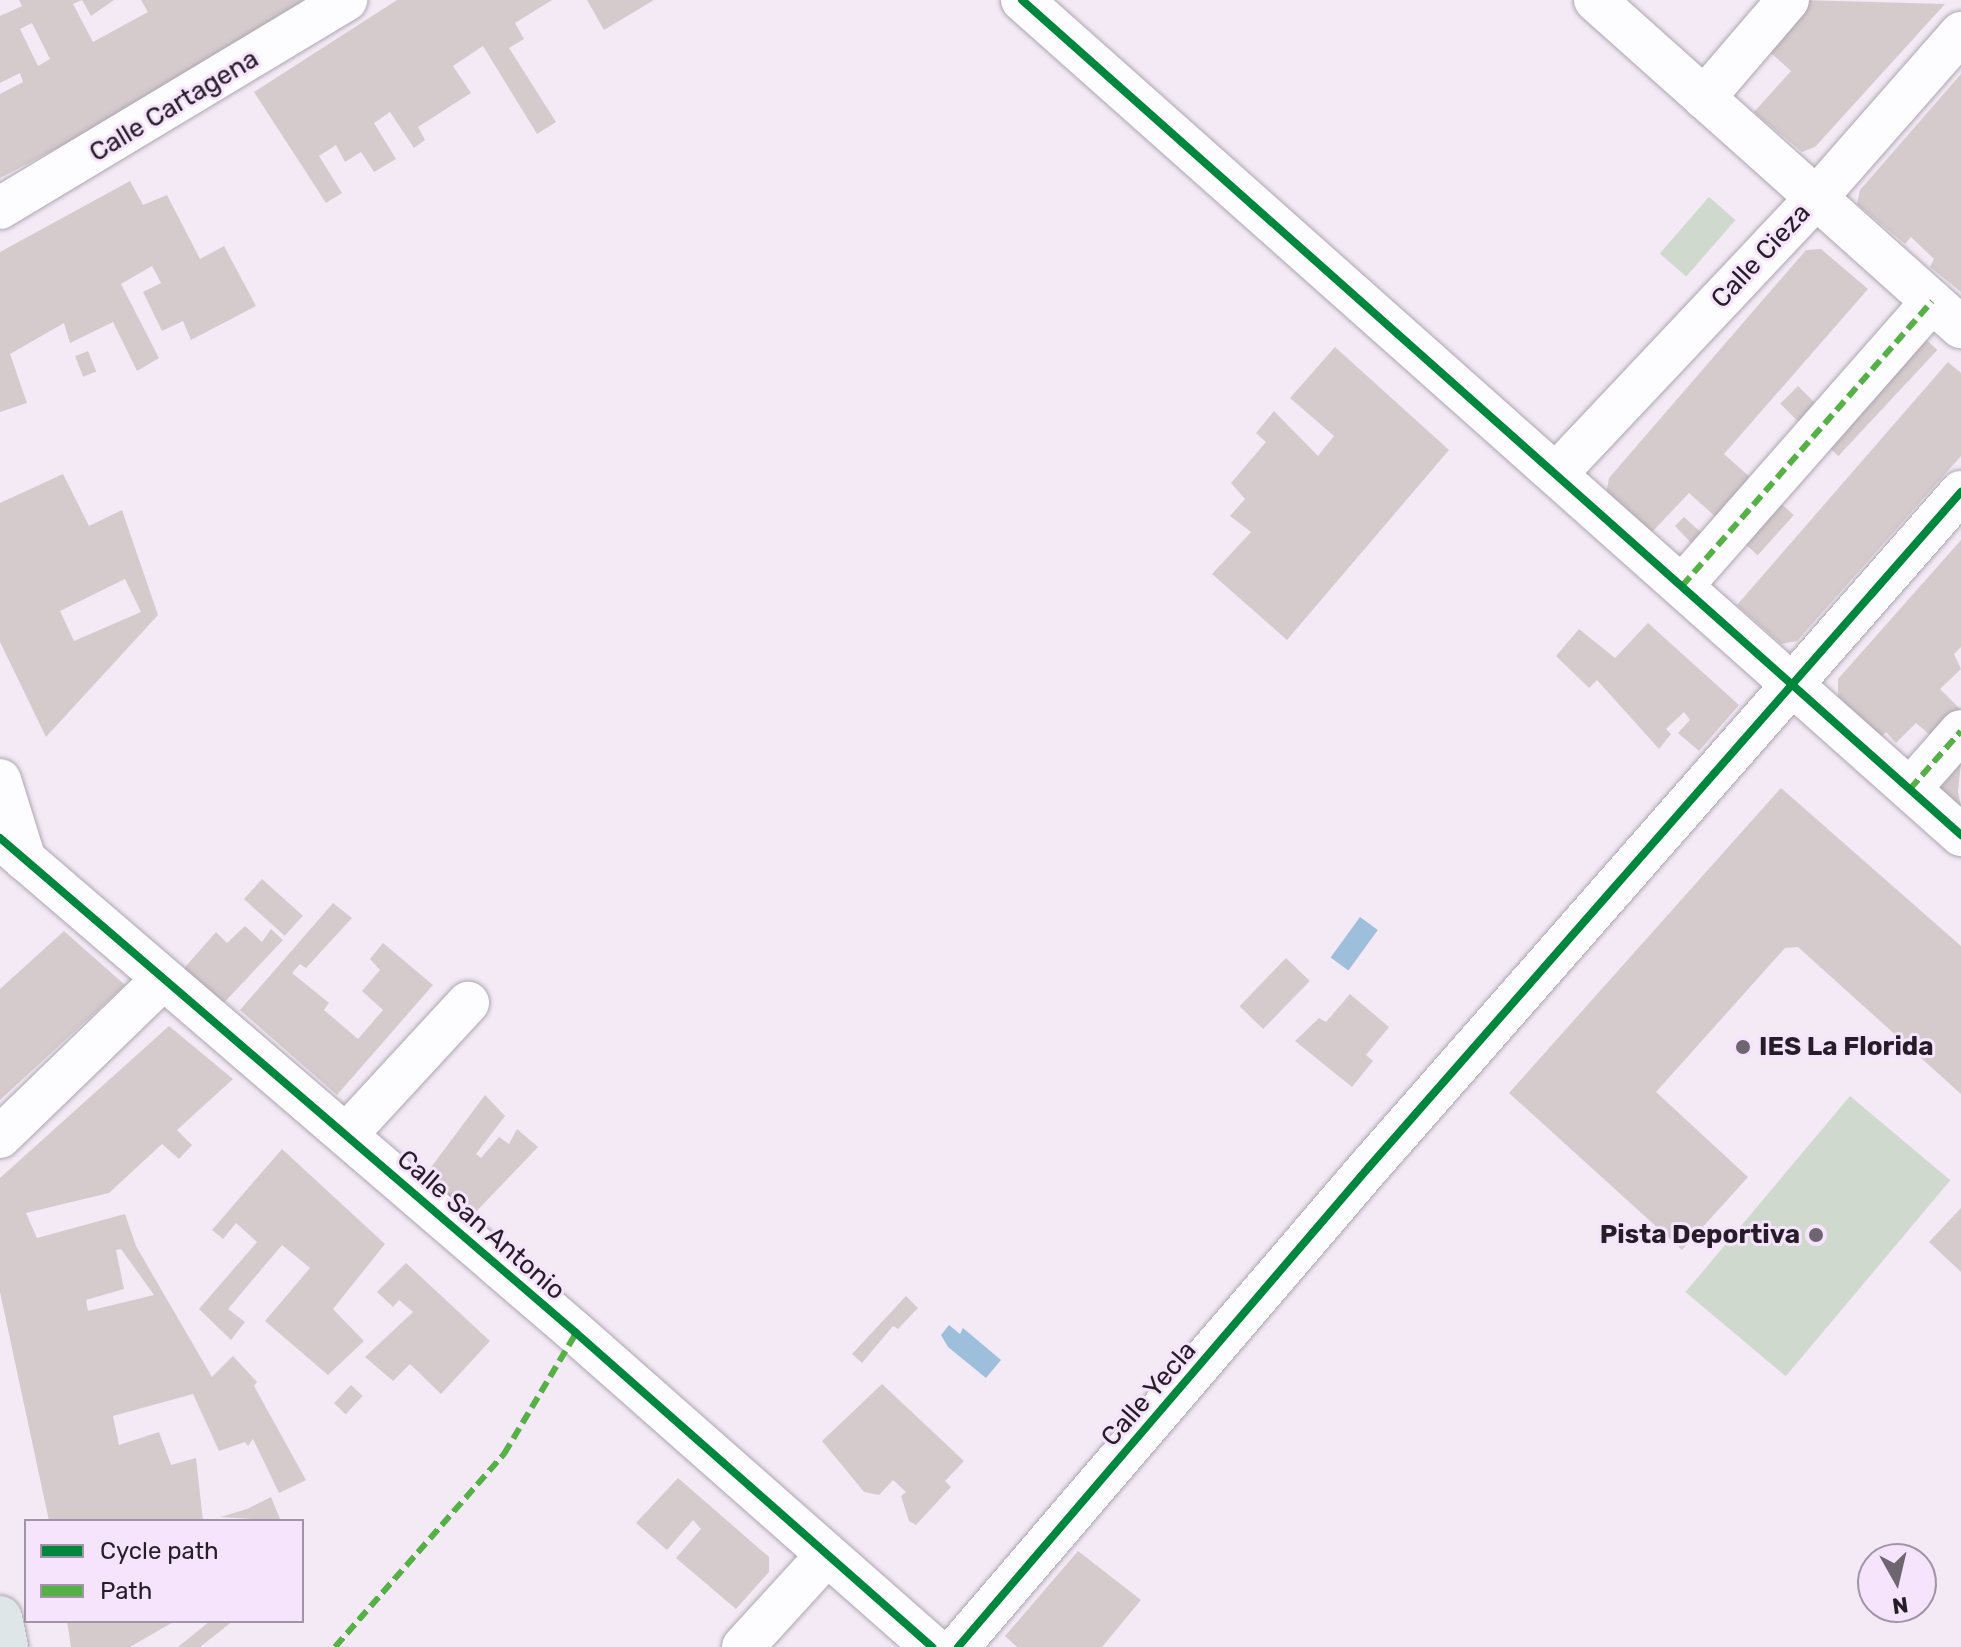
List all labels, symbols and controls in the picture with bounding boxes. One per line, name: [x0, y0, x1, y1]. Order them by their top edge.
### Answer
street label: Calle Cartagena: [84, 43, 264, 169]
street label: Calle Cieza: [1705, 197, 1817, 315]
place label: IES La Florida: [1759, 1031, 1934, 1063]
marker: IES La Florida: [1734, 1038, 1752, 1056]
street label: Calle San Antonio: [390, 1143, 572, 1307]
place label: Pista Deportiva: [1600, 1219, 1800, 1251]
marker: Pista Deportiva: [1807, 1226, 1825, 1244]
street label: Calle Yecla: [1095, 1335, 1203, 1453]
legend: [24, 1519, 304, 1623]
text: Cycle path: [100, 1537, 219, 1565]
north arrow: [1857, 1543, 1937, 1623]
text: Path: [100, 1577, 152, 1605]
text: N: [1890, 1591, 1910, 1620]

